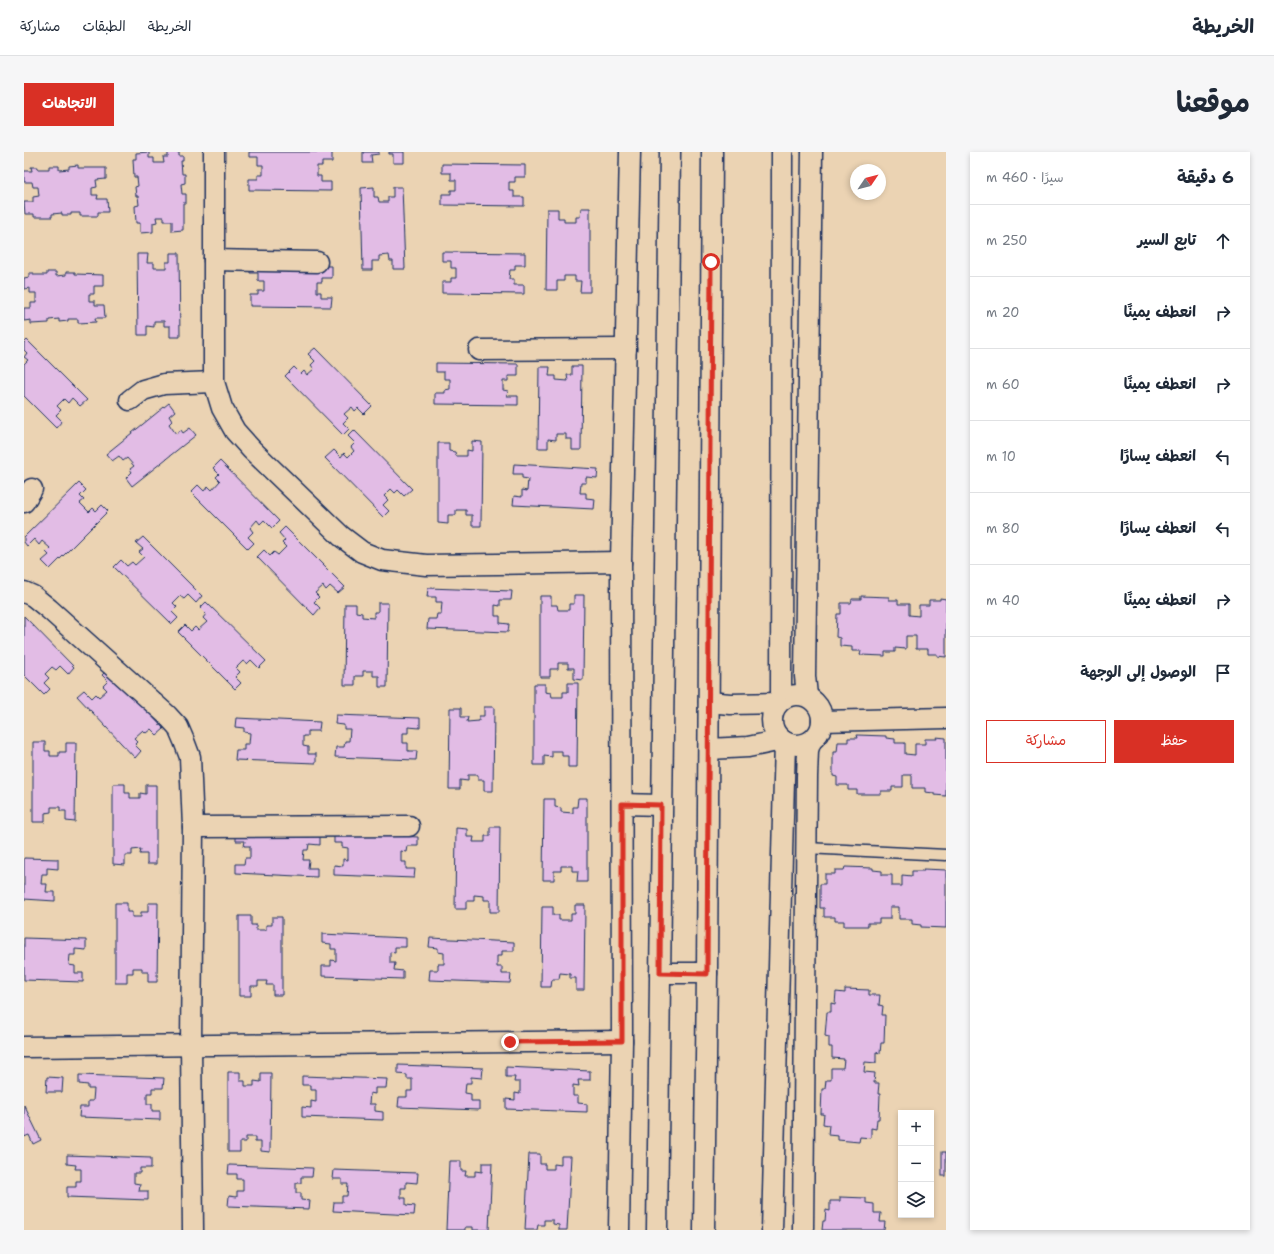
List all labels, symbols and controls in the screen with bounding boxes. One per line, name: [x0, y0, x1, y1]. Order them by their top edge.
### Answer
text: الخريطة: [1192, 14, 1254, 39]
text: مشاركة: [20, 17, 60, 35]
text: الطبقات: [82, 17, 126, 35]
text: الخريطة: [148, 17, 191, 35]
button: الاتجاهات: [24, 83, 114, 126]
text: موقعنا: [1176, 83, 1250, 121]
north arrow: [850, 164, 886, 200]
text: 6 دقيقة: [1177, 166, 1234, 188]
text: سيرًا · 460 m: [986, 169, 1064, 186]
text: تابع السير: [1137, 230, 1196, 250]
icon: ahead: [1212, 230, 1234, 252]
text: 250 m: [986, 232, 1027, 249]
route start: [702, 253, 720, 271]
text: انعطف يمينًا: [1124, 302, 1196, 322]
icon: right: [1212, 302, 1234, 324]
text: 20 m: [986, 304, 1019, 321]
text: انعطف يمينًا: [1124, 374, 1196, 394]
icon: right: [1212, 374, 1234, 396]
text: 60 m: [986, 376, 1020, 393]
text: انعطف يسارًا: [1120, 446, 1196, 466]
icon: left: [1212, 446, 1234, 468]
text: 10 m: [986, 448, 1016, 465]
text: انعطف يسارًا: [1120, 518, 1196, 538]
icon: left: [1212, 518, 1234, 540]
text: 80 m: [986, 520, 1020, 537]
text: انعطف يمينًا: [1124, 590, 1196, 610]
icon: right: [1212, 590, 1234, 612]
text: 40 m: [986, 592, 1020, 609]
text: الوصول إلى الوجهة: [1080, 662, 1196, 682]
icon: arrive: [1212, 662, 1234, 684]
button: مشاركة: [986, 720, 1106, 763]
button: حفظ: [1114, 720, 1234, 763]
route end: [501, 1033, 519, 1051]
map controls: [898, 1110, 934, 1218]
button: +: [898, 1110, 934, 1146]
button: −: [898, 1146, 934, 1182]
button: layers: [898, 1182, 934, 1218]

